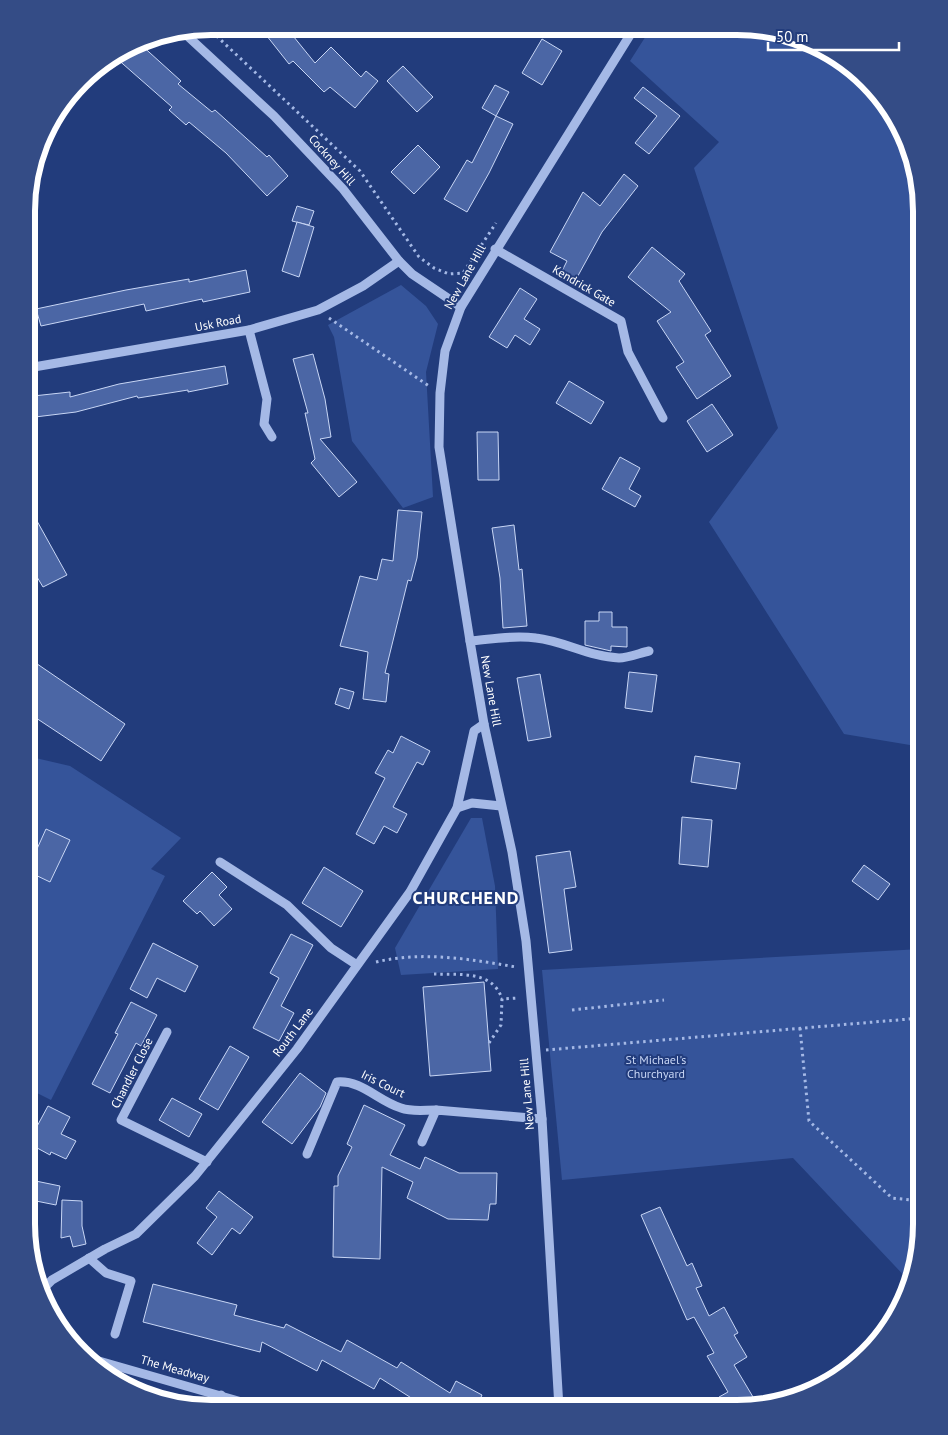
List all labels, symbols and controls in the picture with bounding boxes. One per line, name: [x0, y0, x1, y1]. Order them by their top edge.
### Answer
scale bar: [768, 20, 899, 52]
text: 50 m: [776, 27, 809, 46]
street label: Cockney Hill: [306, 131, 359, 188]
street label: New Lane Hill: [441, 241, 489, 312]
street label: Kendrick Gate: [550, 261, 619, 310]
street label: Usk Road: [193, 311, 242, 334]
street label: New Lane Hill: [478, 654, 505, 728]
district label: CHURCHEND: [413, 886, 519, 909]
street label: Routh Lane: [269, 1004, 316, 1059]
street label: Chandler Close: [107, 1035, 156, 1111]
park label: St Michael's Churchyard: [626, 1052, 686, 1081]
street label: New Lane Hill: [516, 1057, 537, 1130]
street label: Iris Court: [359, 1067, 408, 1101]
street label: The Meadway: [139, 1352, 212, 1386]

